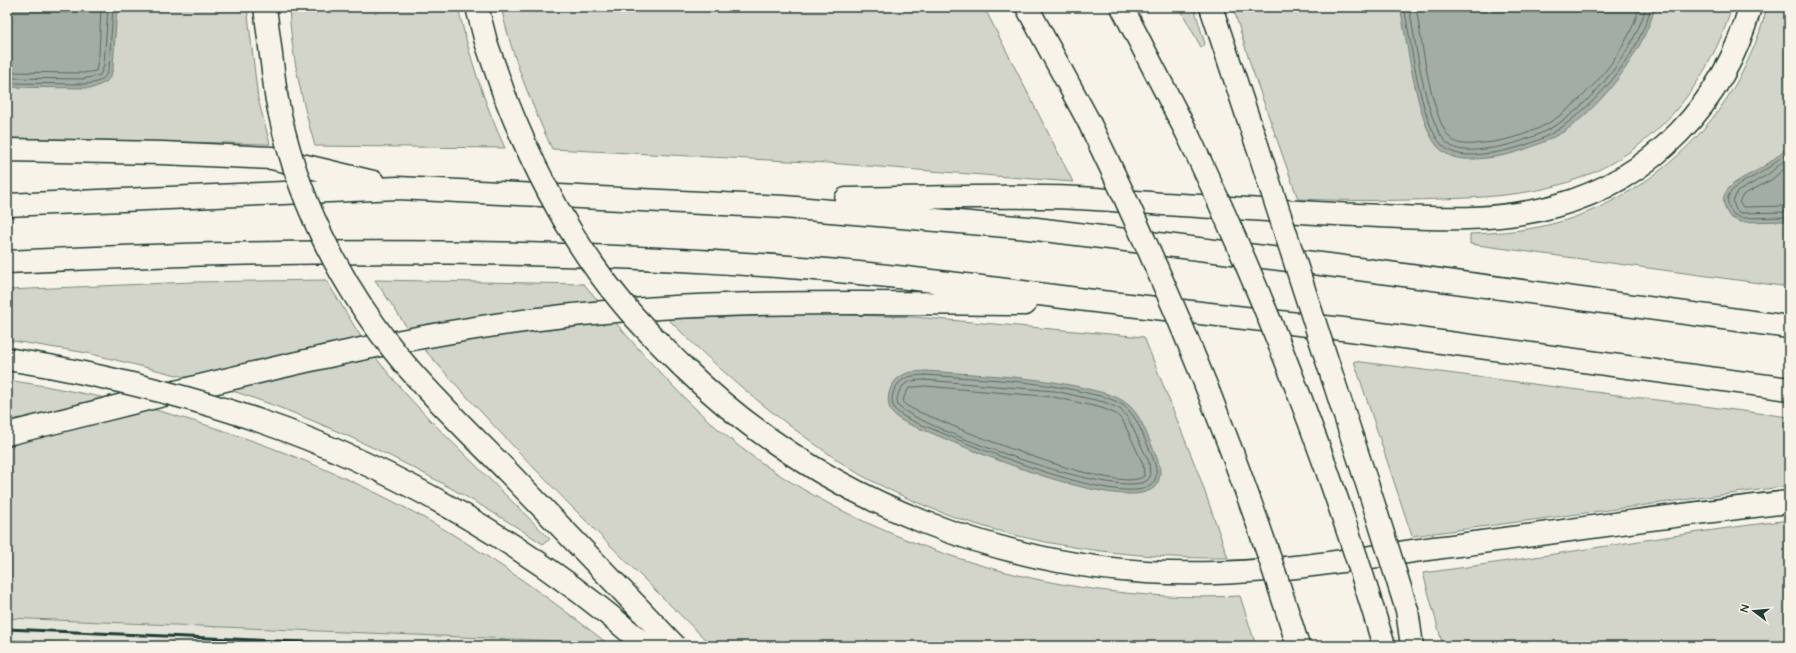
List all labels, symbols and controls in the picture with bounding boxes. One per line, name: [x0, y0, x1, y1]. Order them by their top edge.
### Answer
north arrow: [1734, 591, 1774, 631]
text: N: [1737, 603, 1753, 614]

